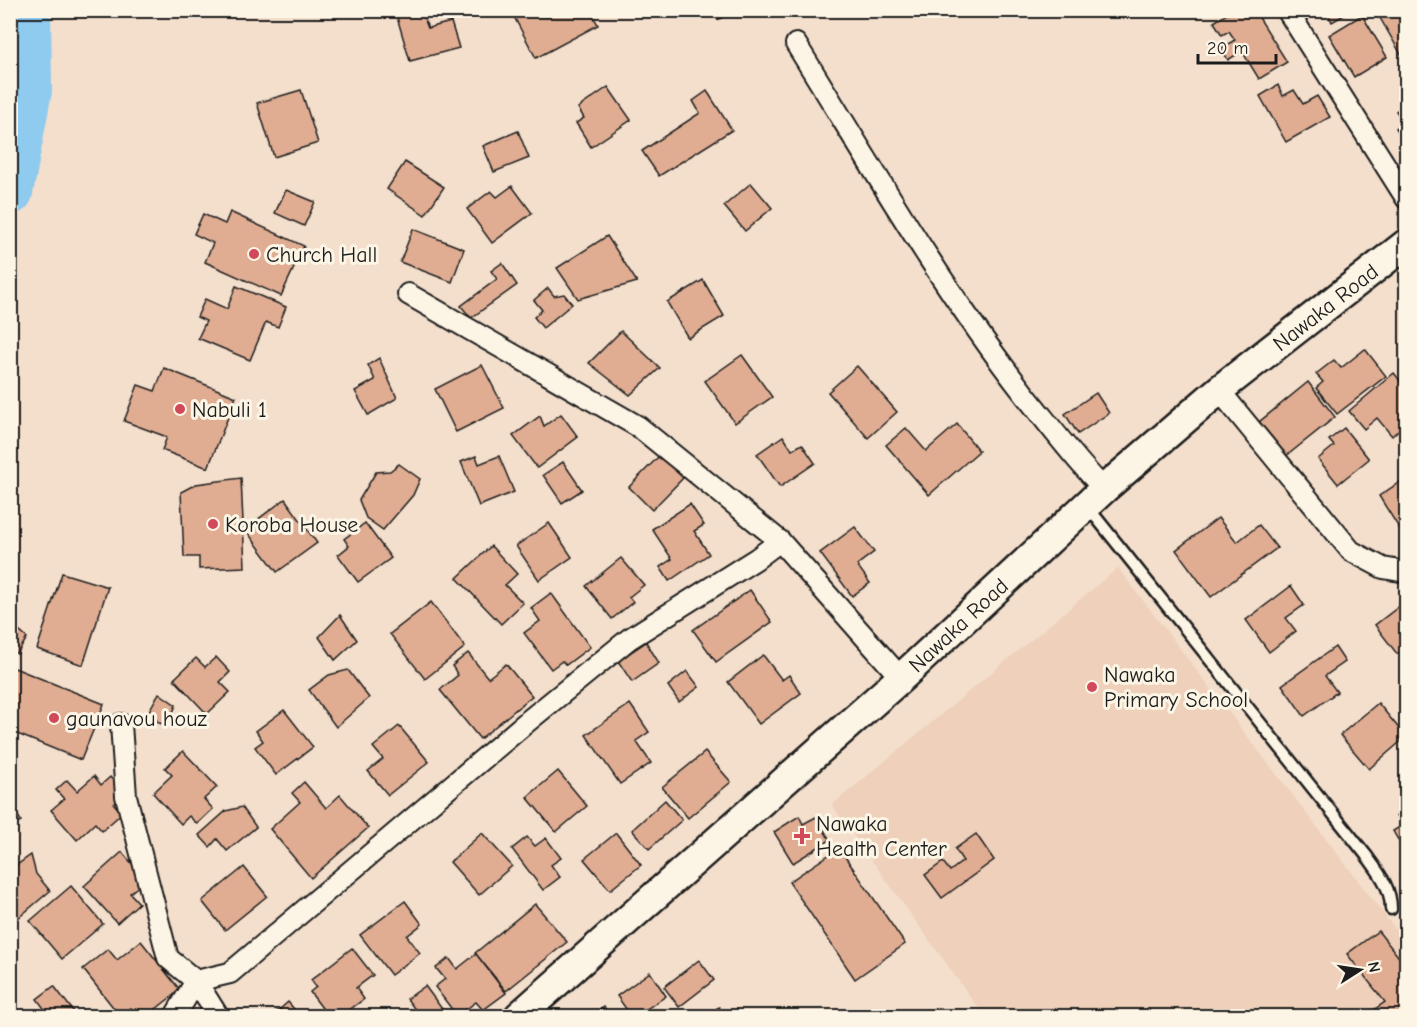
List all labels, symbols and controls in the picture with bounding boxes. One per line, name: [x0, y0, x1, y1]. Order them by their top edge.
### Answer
scale bar: [1198, 27, 1276, 65]
text: 20 m: [1207, 38, 1248, 59]
place label: Church Hall: [266, 242, 377, 268]
marker: Church Hall: [247, 247, 261, 261]
street label: Nawaka Road: [1268, 259, 1384, 357]
place label: Nabuli 1: [192, 397, 267, 423]
marker: Nabuli 1: [173, 402, 187, 416]
place label: Koroba House: [225, 512, 358, 538]
marker: Koroba House: [206, 517, 220, 531]
street label: Nawaka Road: [904, 573, 1014, 678]
place label: Nawaka Primary School: [1104, 662, 1248, 713]
marker: Nawaka Primary School: [1085, 680, 1099, 694]
place label: gaunavou houz: [66, 706, 207, 732]
marker: gaunavou houz: [47, 711, 61, 725]
place label: Nawaka Health Center: [816, 811, 947, 862]
marker: Nawaka Health Center: [793, 827, 811, 845]
north arrow: [1330, 940, 1390, 1000]
text: N: [1364, 960, 1384, 974]

